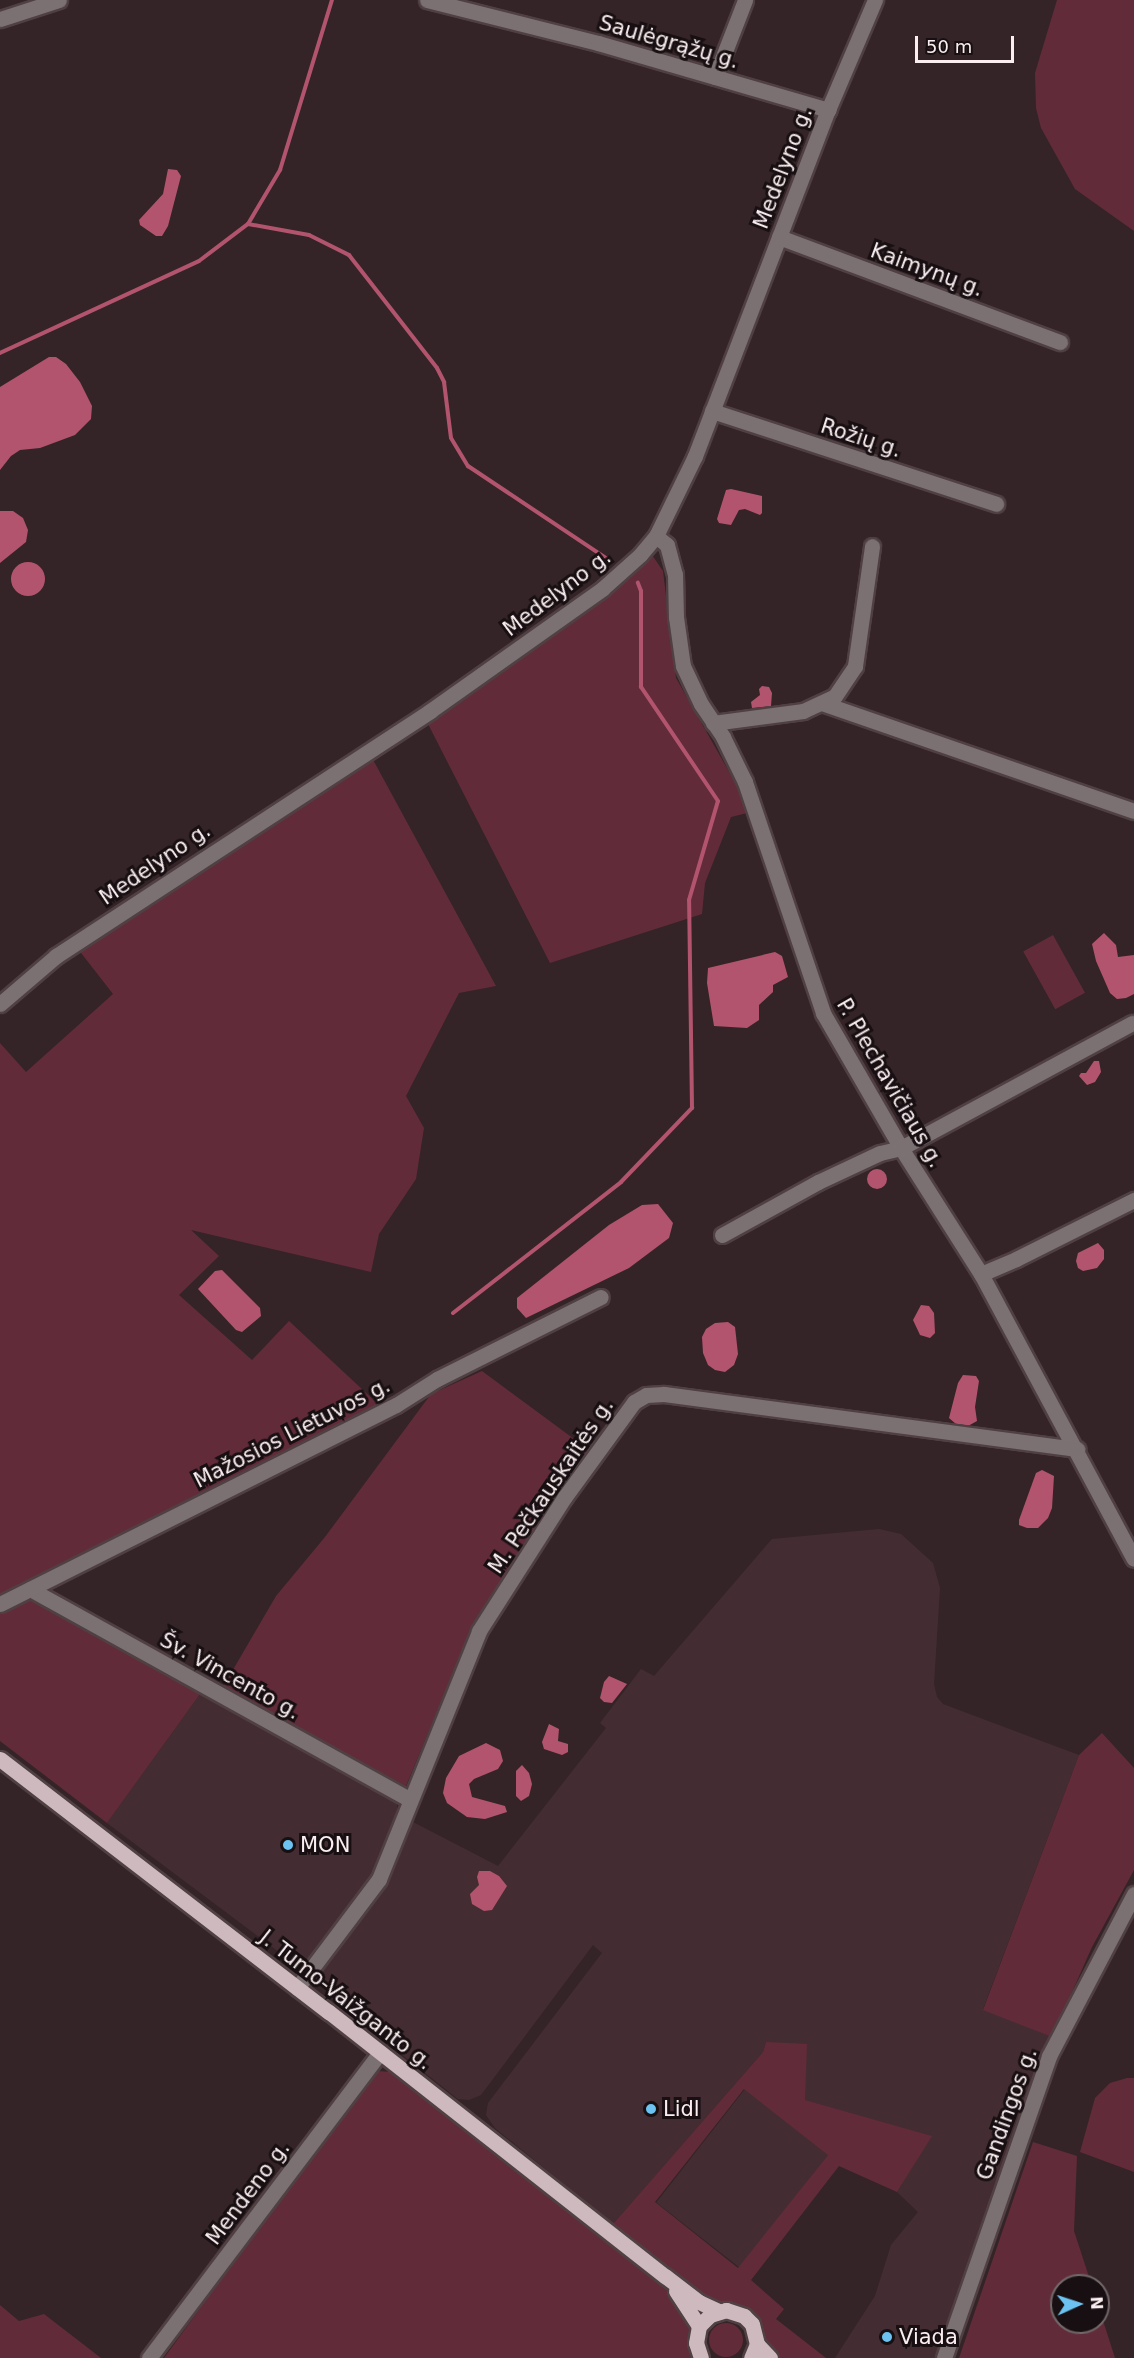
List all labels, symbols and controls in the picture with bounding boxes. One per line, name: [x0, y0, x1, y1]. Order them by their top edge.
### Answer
street label: Saulėgrąžų g.: [596, 10, 742, 74]
scale bar: [918, 24, 1017, 62]
text: 50 m: [926, 36, 972, 57]
street label: Medelyno g.: [748, 104, 818, 232]
street label: Kaimynų g.: [867, 238, 987, 302]
street label: Rožių g.: [817, 413, 905, 463]
street label: Medelyno g.: [498, 544, 616, 642]
street label: Medelyno g.: [95, 818, 215, 910]
street label: P. Plechavičiaus g.: [831, 994, 949, 1172]
street label: Mažosios Lietuvos g.: [190, 1373, 394, 1493]
street label: M. Pečkauskaitės g.: [483, 1394, 619, 1578]
street label: Šv. Vincento g.: [156, 1627, 304, 1725]
place label: MON: [300, 1832, 350, 1858]
marker: MON: [281, 1838, 295, 1852]
street label: J. Tumo-Vaižganto g.: [255, 1925, 437, 2075]
street label: Gandingos g.: [971, 2045, 1043, 2183]
place label: Lidl: [663, 2096, 700, 2122]
marker: Lidl: [644, 2102, 658, 2116]
street label: Mendeno g.: [201, 2136, 295, 2250]
north arrow: [1050, 2274, 1110, 2334]
text: N: [1087, 2296, 1106, 2310]
place label: Viada: [899, 2324, 958, 2350]
marker: Viada: [880, 2330, 894, 2344]

